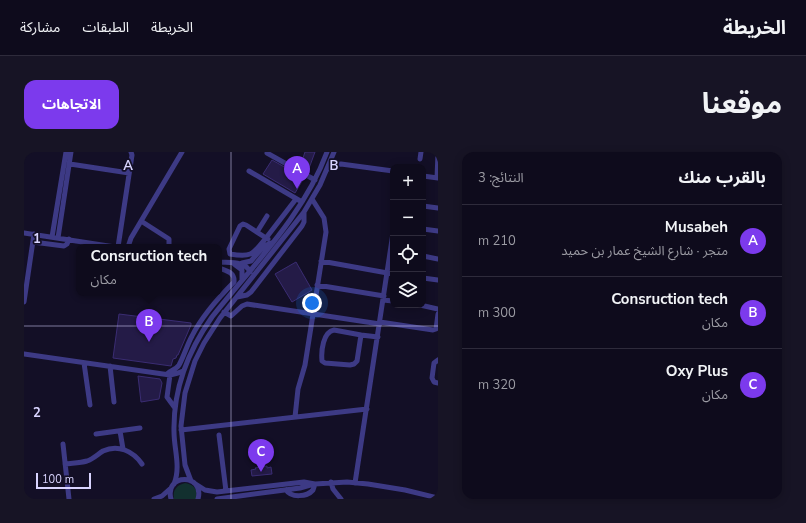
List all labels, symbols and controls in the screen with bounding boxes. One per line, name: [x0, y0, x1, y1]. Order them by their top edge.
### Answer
text: الخريطة: [723, 15, 786, 41]
text: مشاركة: [20, 18, 60, 37]
text: الطبقات: [82, 18, 129, 37]
text: الخريطة: [151, 18, 193, 37]
button: الاتجاهات: [24, 80, 119, 129]
text: موقعنا: [702, 85, 782, 123]
pin: A: [284, 156, 310, 189]
text: A: [123, 157, 133, 175]
text: B: [330, 157, 339, 175]
map controls: [390, 164, 426, 308]
button: +: [390, 164, 426, 200]
text: بالقرب منك: [679, 166, 766, 189]
text: النتائج: 3: [478, 169, 524, 187]
button: −: [390, 200, 426, 236]
text: Musabeh: [665, 217, 728, 237]
text: 1: [33, 230, 41, 248]
text: 210 m: [478, 232, 516, 250]
text: A: [748, 232, 758, 250]
button: locate: [390, 236, 426, 272]
text: متجر · شارع الشيخ عمار بن حميد: [561, 242, 728, 260]
popup: [76, 244, 222, 296]
text: Consruction tech: [91, 246, 207, 266]
text: مكان: [91, 271, 117, 289]
button: layers: [390, 272, 426, 308]
text: Consruction tech: [611, 289, 728, 309]
your location: [302, 293, 322, 313]
text: 300 m: [478, 304, 516, 322]
text: B: [749, 304, 757, 322]
pin: B: [136, 309, 162, 342]
text: مكان: [702, 314, 728, 332]
text: Oxy Plus: [666, 361, 728, 381]
text: 320 m: [478, 376, 516, 394]
text: C: [749, 376, 757, 394]
text: مكان: [702, 386, 728, 404]
text: 2: [33, 404, 41, 422]
pin: C: [248, 439, 274, 472]
scale bar: [36, 471, 91, 490]
text: 100 m: [42, 472, 74, 487]

